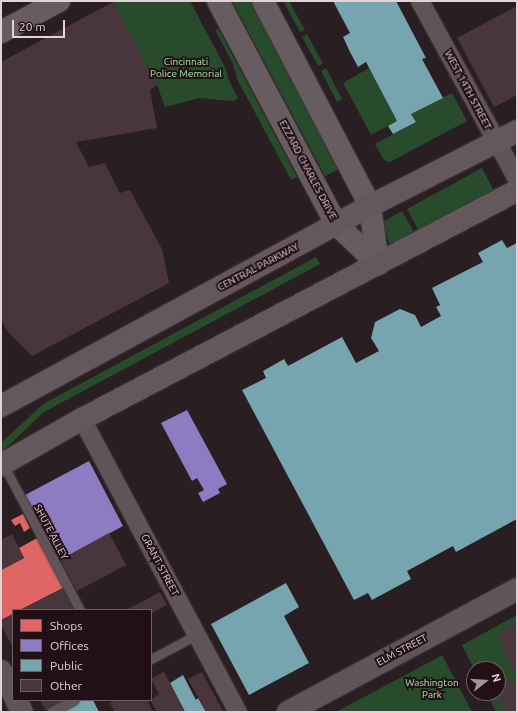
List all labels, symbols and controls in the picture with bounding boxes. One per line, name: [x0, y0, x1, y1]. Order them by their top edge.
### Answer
scale bar: [14, 12, 67, 38]
text: 20 m: [19, 20, 46, 33]
street label: WEST 14TH STREET: [442, 48, 494, 132]
park label: Cincinnati Police Memorial: [150, 55, 222, 78]
street label: EZZARD CHARLES DRIVE: [277, 118, 339, 222]
street label: CENTRAL PARKWAY: [215, 241, 301, 293]
street label: SHUTE ALLEY: [31, 502, 71, 562]
street label: GRANT STREET: [139, 532, 181, 598]
legend: [12, 609, 152, 701]
text: Shops: [50, 619, 82, 632]
street label: ELM STREET: [375, 632, 429, 668]
text: Offices: [50, 639, 89, 652]
text: Public: [50, 659, 83, 672]
north arrow: [466, 661, 506, 701]
text: N: [490, 672, 503, 683]
park label: Washington Park: [405, 676, 459, 700]
text: Other: [50, 679, 82, 692]

